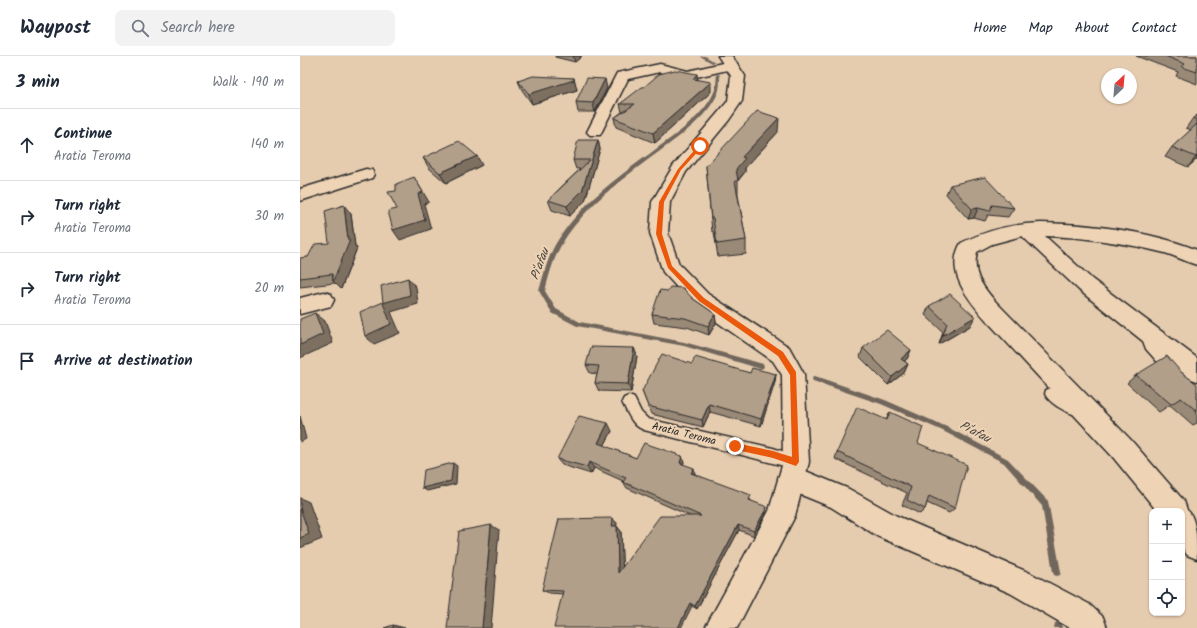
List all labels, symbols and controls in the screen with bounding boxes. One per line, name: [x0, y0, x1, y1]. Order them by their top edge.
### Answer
search box: [115, 10, 395, 46]
text: Waypost: [20, 13, 91, 43]
text: Search here: [161, 16, 235, 40]
icon: search: [129, 17, 151, 39]
text: Home: [973, 17, 1007, 39]
text: Map: [1029, 17, 1053, 39]
text: About: [1075, 17, 1109, 39]
text: Contact: [1131, 17, 1177, 39]
north arrow: [1101, 68, 1137, 104]
text: 3 min: [16, 69, 60, 96]
text: Walk · 190 m: [212, 72, 284, 93]
text: Continue: [54, 122, 112, 146]
icon: ahead: [16, 134, 38, 156]
text: 140 m: [251, 134, 284, 155]
route start: [691, 137, 709, 155]
text: Aratia Teroma: [54, 146, 131, 167]
text: Turn right: [54, 194, 121, 218]
icon: right: [16, 206, 38, 228]
text: 30 m: [255, 206, 284, 227]
text: Aratia Teroma: [54, 218, 131, 239]
water label: Pi'afau: [525, 244, 555, 283]
text: Turn right: [54, 266, 121, 290]
icon: right: [16, 278, 38, 300]
text: 20 m: [254, 278, 284, 299]
text: Aratia Teroma: [54, 290, 131, 311]
text: Arrive at destination: [54, 349, 193, 373]
icon: arrive: [16, 350, 38, 372]
water label: Pi'afau: [956, 416, 995, 449]
street label: Aratia Teroma: [650, 417, 718, 451]
route end: [726, 437, 744, 455]
map controls: [1149, 508, 1185, 616]
button: +: [1149, 508, 1185, 544]
button: −: [1149, 544, 1185, 580]
button: locate: [1149, 580, 1185, 616]

